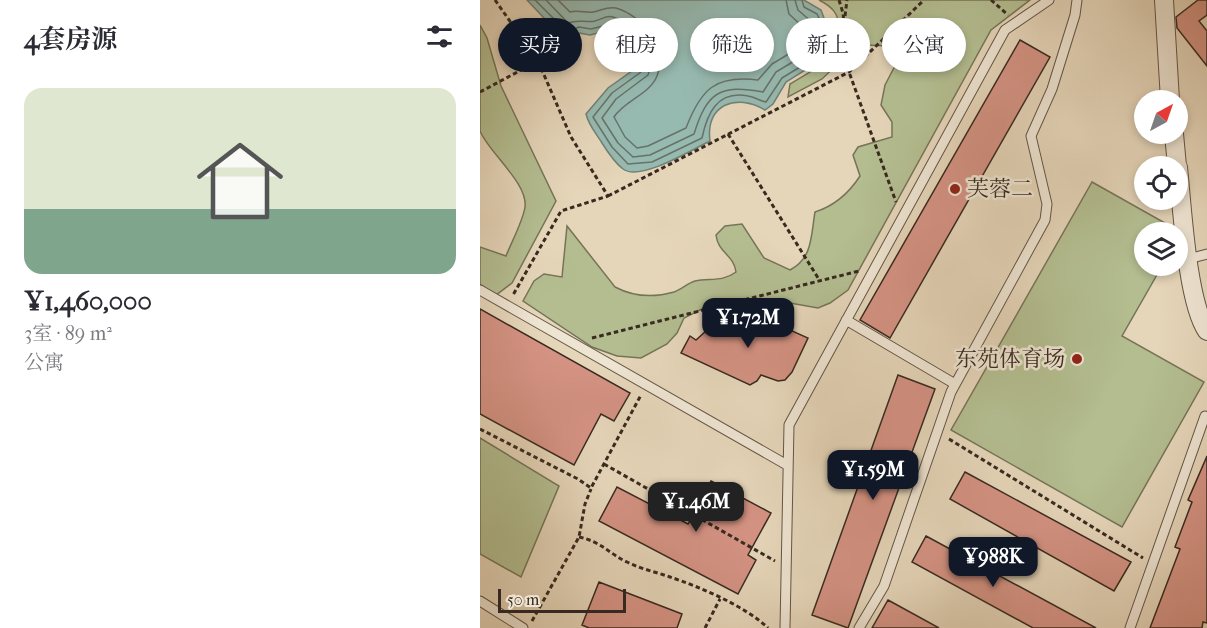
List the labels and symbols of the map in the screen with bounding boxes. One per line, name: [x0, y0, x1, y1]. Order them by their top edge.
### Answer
north arrow: [1134, 90, 1188, 144]
place label: 芙蓉二: [967, 176, 1033, 202]
marker: 芙蓉二: [948, 182, 962, 196]
pin: ¥1.72M: [699, 298, 797, 349]
place label: 东苑体育场: [955, 346, 1065, 372]
marker: 东苑体育场: [1070, 352, 1084, 366]
pin: ¥1.59M: [824, 450, 922, 501]
pin: ¥1.46M: [647, 482, 745, 533]
pin: ¥988K: [951, 537, 1035, 588]
scale bar: [498, 586, 626, 614]

